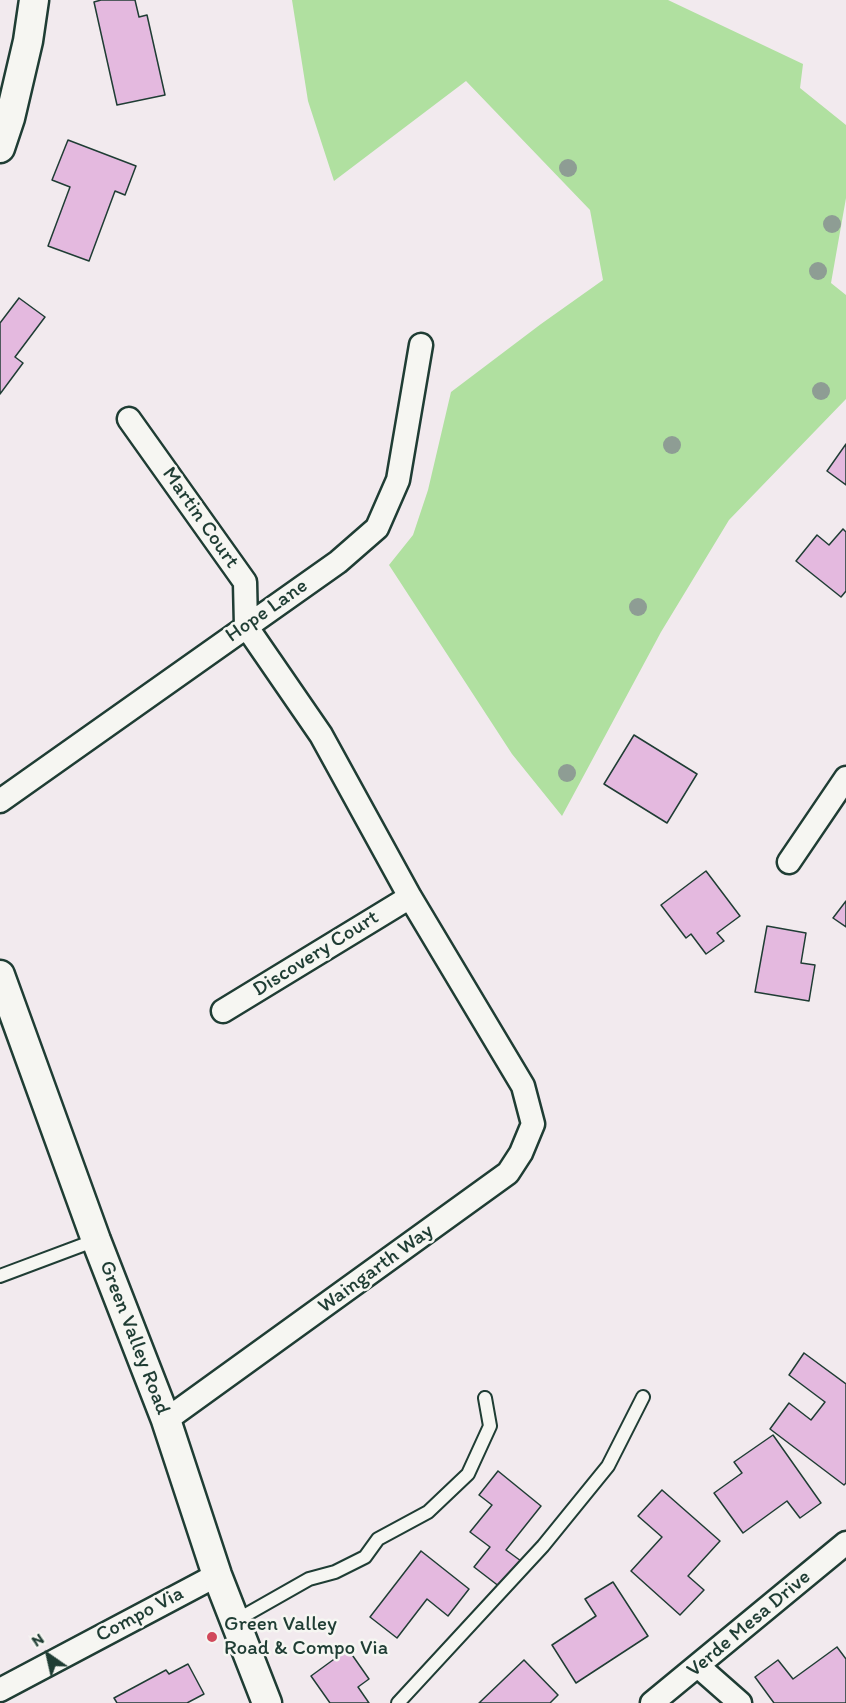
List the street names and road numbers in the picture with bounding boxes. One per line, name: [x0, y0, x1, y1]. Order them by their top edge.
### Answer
street label: Martin Court: [156, 463, 244, 573]
street label: Hope Lane: [221, 574, 313, 648]
street label: Discovery Court: [248, 905, 384, 1003]
street label: Waingarth Way: [313, 1219, 439, 1319]
street label: Green Valley Road: [93, 1257, 175, 1419]
street label: Verde Mesa Drive: [682, 1565, 816, 1683]
street label: Compo Via: [92, 1581, 188, 1649]

